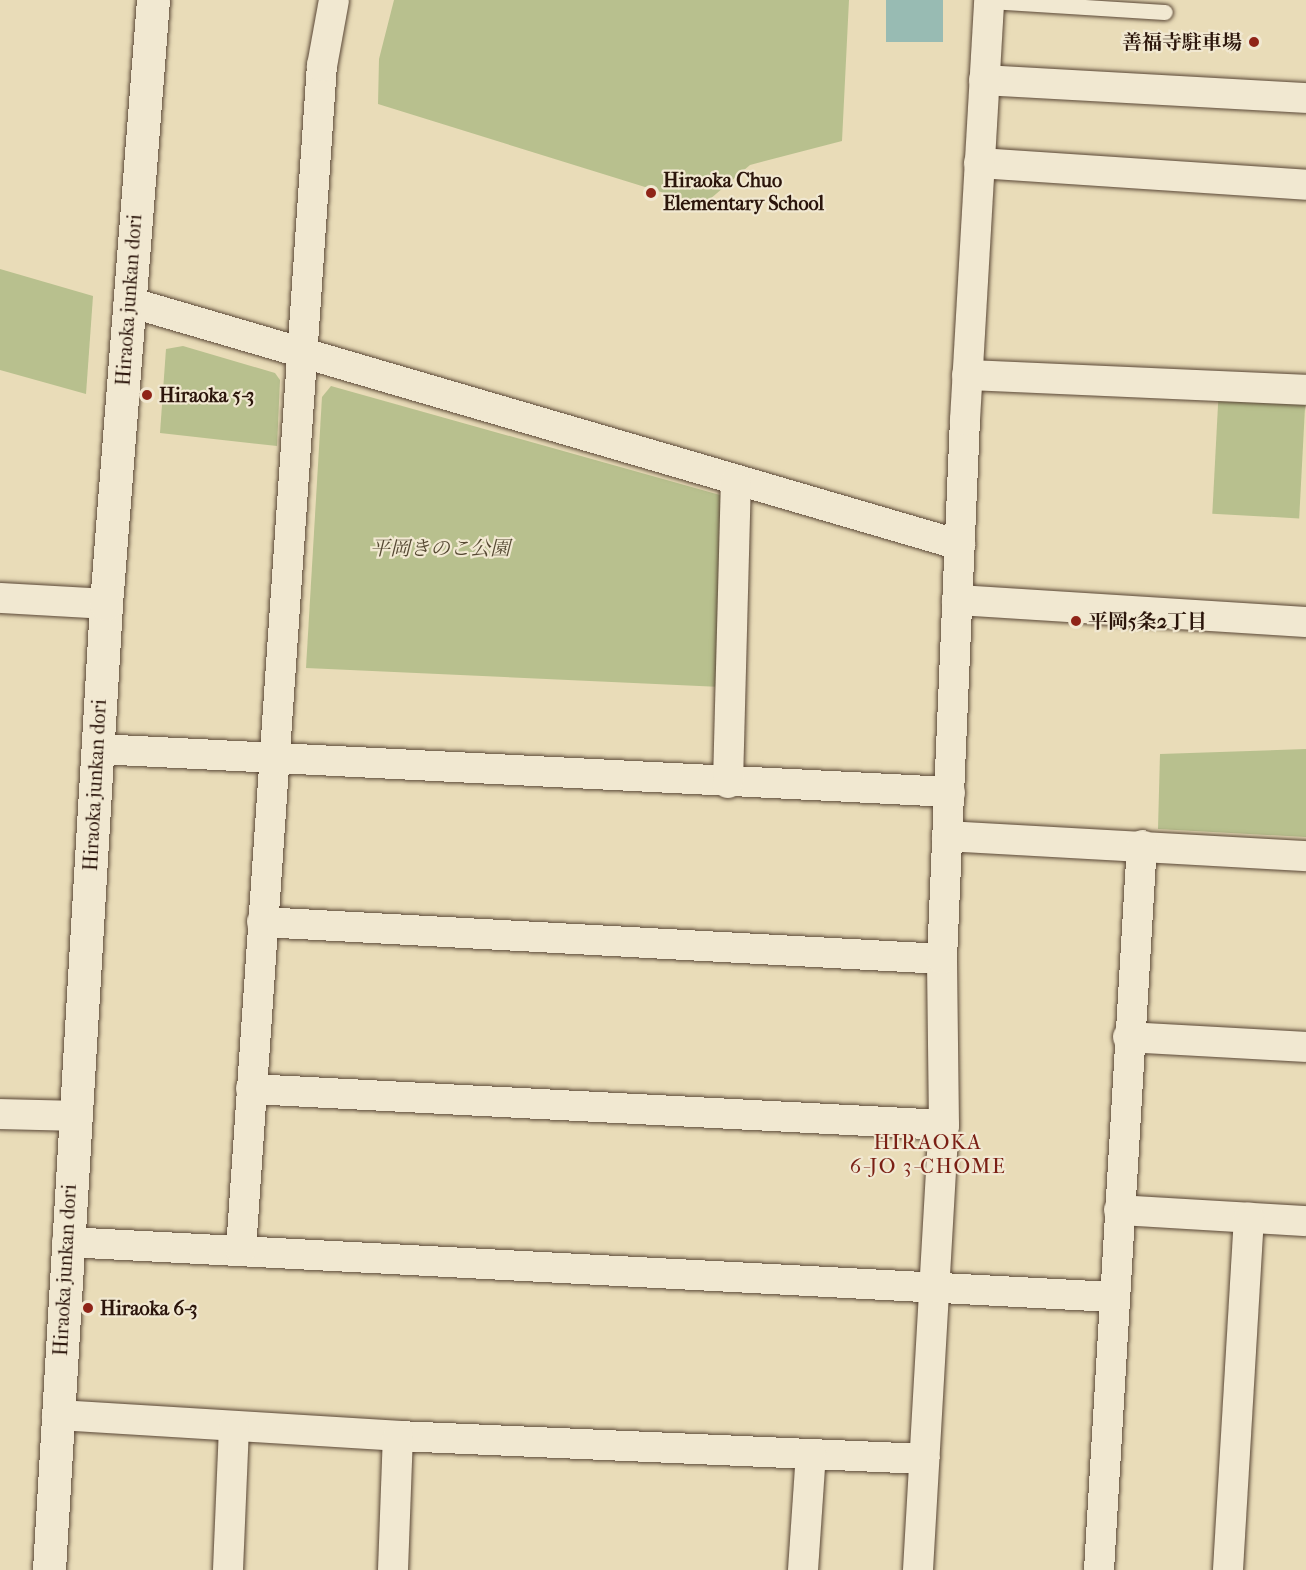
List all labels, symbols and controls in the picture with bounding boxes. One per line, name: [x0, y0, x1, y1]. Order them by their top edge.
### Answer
place label: 善福寺駐車場: [1122, 30, 1242, 54]
marker: 善福寺駐車場: [1247, 35, 1261, 49]
place label: Hiraoka Chuo Elementary School: [663, 169, 824, 216]
marker: Hiraoka Chuo Elementary School: [644, 186, 658, 200]
street label: Hiraoka junkan dori: [111, 213, 147, 387]
place label: Hiraoka 5-3: [159, 383, 254, 407]
marker: Hiraoka 5-3: [140, 388, 154, 402]
park label: 平岡きのこ公園: [370, 536, 510, 560]
place label: 平岡5条2丁目: [1088, 609, 1207, 633]
marker: 平岡5条2丁目: [1069, 614, 1083, 628]
street label: Hiraoka junkan dori: [79, 698, 111, 872]
district label: HIRAOKA 6-JO 3-CHOME: [850, 1129, 1006, 1179]
street label: Hiraoka junkan dori: [49, 1183, 81, 1357]
place label: Hiraoka 6-3: [100, 1296, 197, 1320]
marker: Hiraoka 6-3: [81, 1301, 95, 1315]

